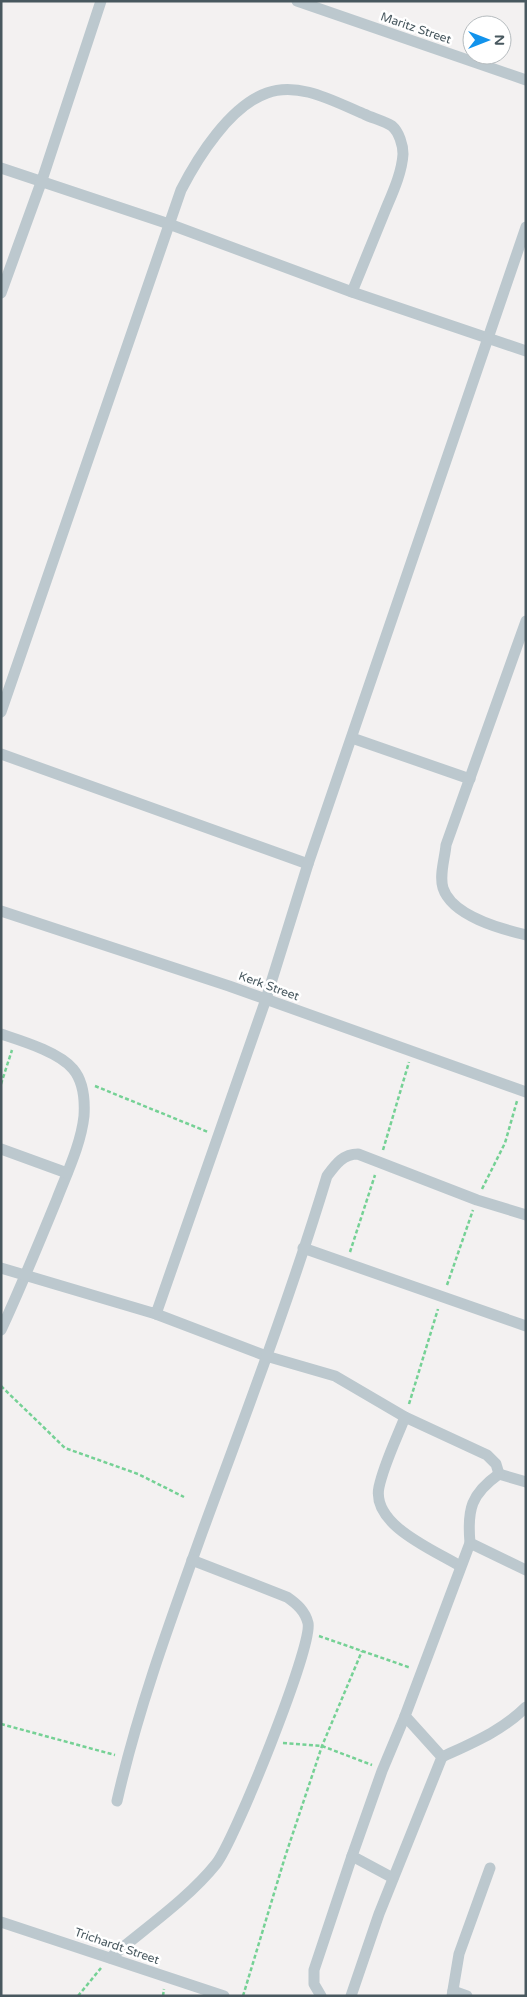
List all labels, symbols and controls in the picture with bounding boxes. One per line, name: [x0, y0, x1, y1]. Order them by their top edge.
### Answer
street label: Maritz Street: [379, 9, 454, 47]
north arrow: [462, 15, 512, 65]
text: N: [491, 34, 508, 46]
street label: Kerk Street: [237, 969, 302, 1004]
street label: Trichardt Street: [73, 1925, 162, 1967]

